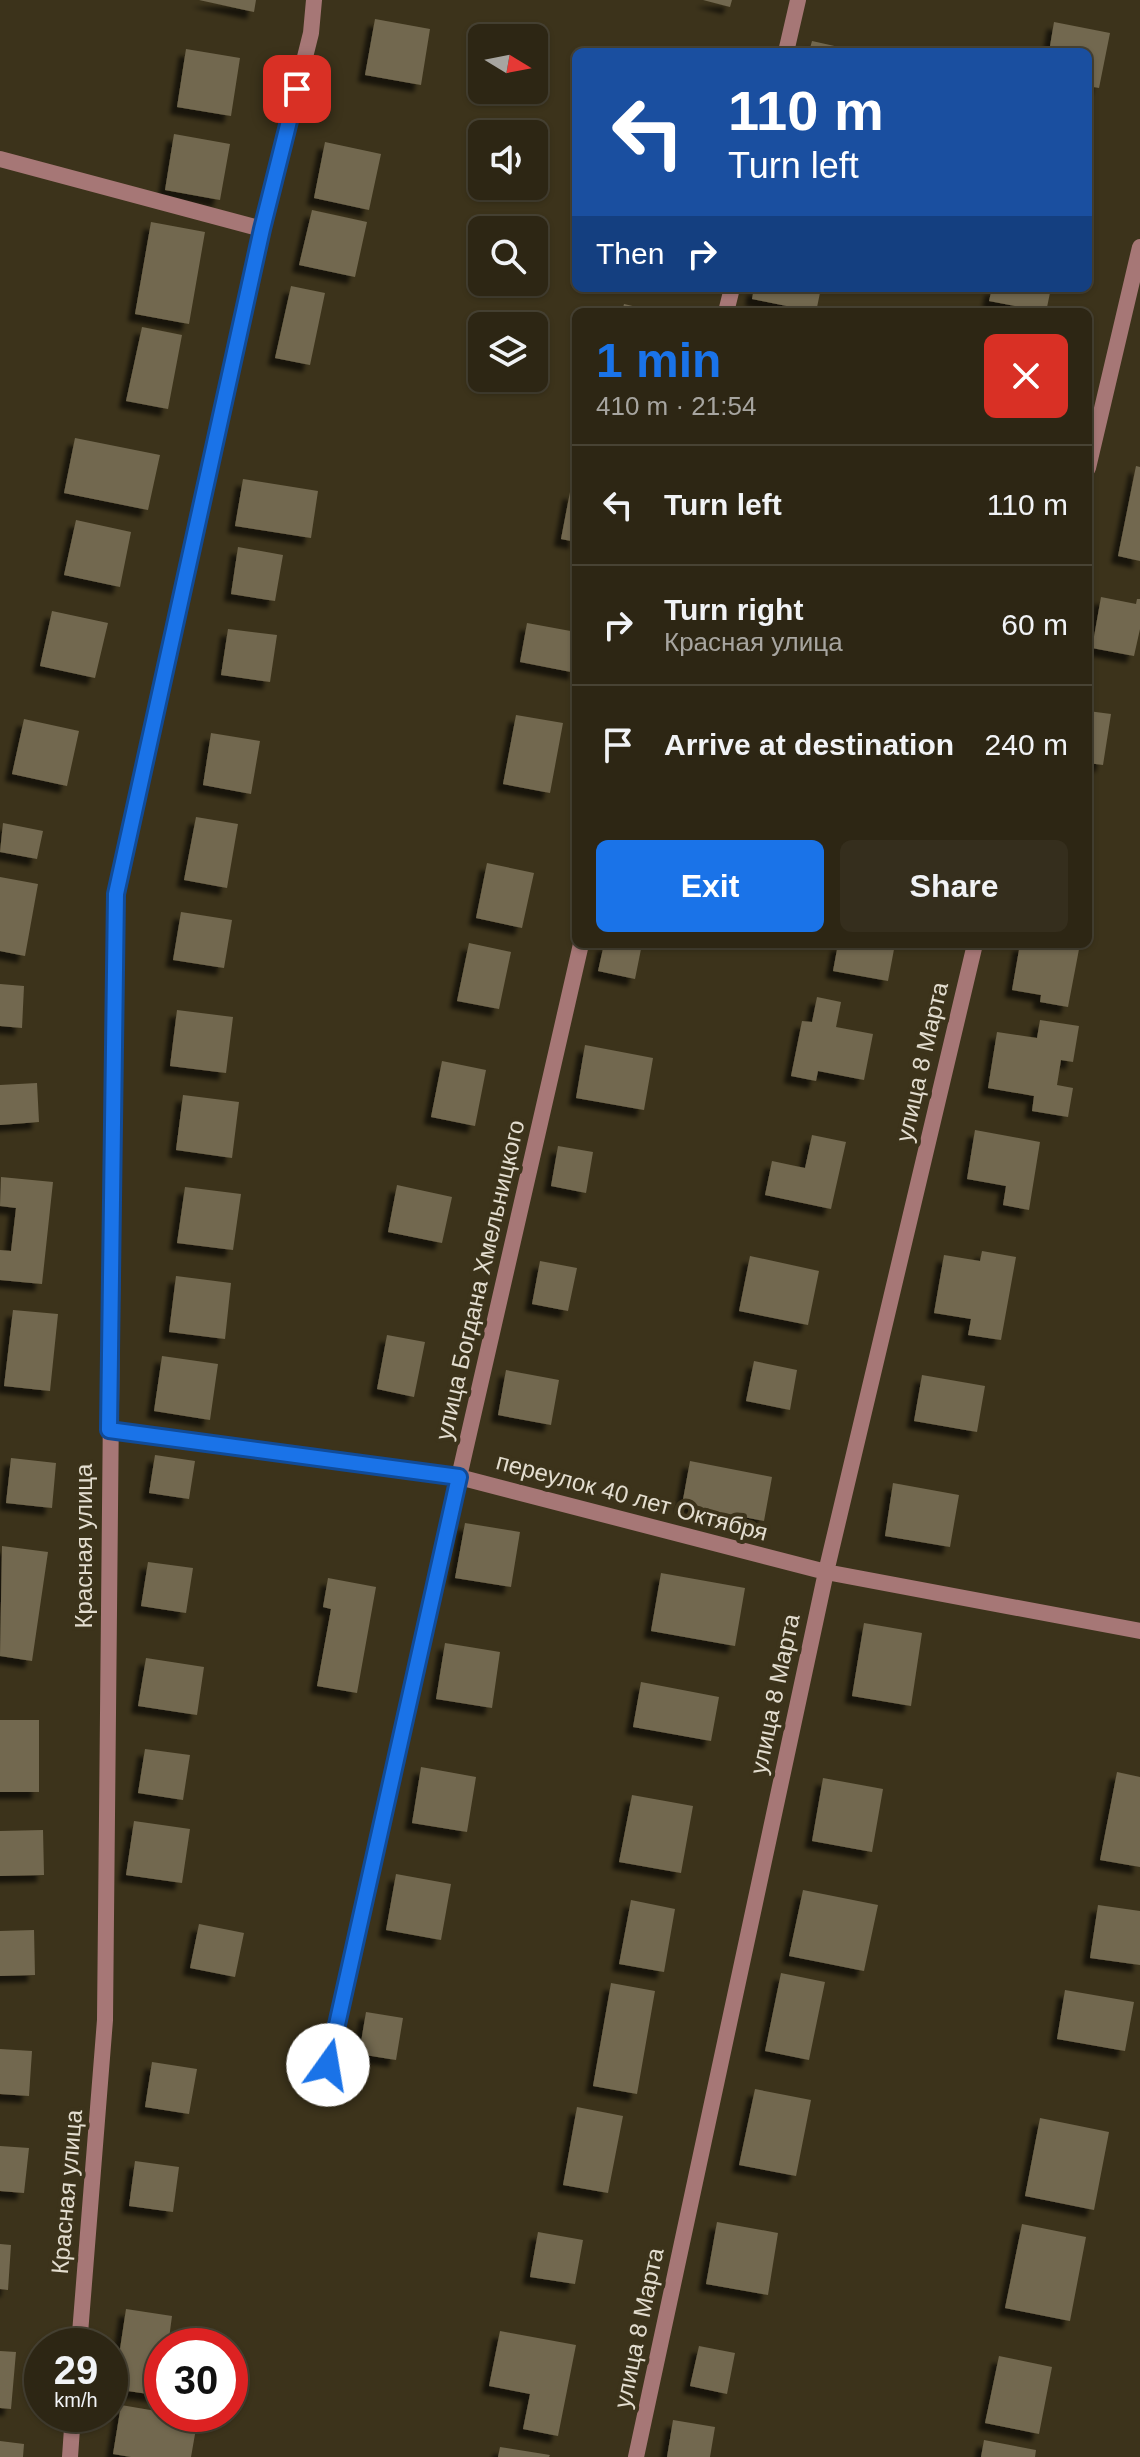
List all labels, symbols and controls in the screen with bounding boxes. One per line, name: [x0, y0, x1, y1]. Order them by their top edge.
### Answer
north arrow: [468, 24, 548, 104]
map controls: [468, 24, 548, 392]
pin: [263, 55, 331, 123]
icon: arrive: [275, 67, 319, 111]
text: 110 m: [728, 79, 884, 142]
icon: left: [596, 80, 700, 184]
button: sound: [468, 120, 548, 200]
text: Turn left: [728, 145, 859, 186]
button: search: [468, 216, 548, 296]
icon: right: [680, 232, 724, 276]
text: Then: [596, 237, 664, 270]
button: layers: [468, 312, 548, 392]
text: 1 min: [596, 334, 721, 387]
button: close: [984, 334, 1068, 418]
text: 410 m · 21:54: [596, 391, 756, 421]
icon: left: [596, 483, 640, 527]
text: Turn left: [664, 488, 782, 521]
text: 110 m: [987, 488, 1068, 521]
text: Turn right: [664, 593, 803, 626]
icon: right: [596, 603, 640, 647]
text: 60 m: [1001, 608, 1068, 641]
text: Красная улица: [664, 627, 843, 657]
icon: arrive: [596, 723, 640, 767]
text: Arrive at destination: [664, 728, 954, 761]
text: 240 m: [985, 728, 1068, 761]
button: Exit: [596, 840, 824, 932]
button: Share: [840, 840, 1068, 932]
street label: улица 8 Марта: [890, 979, 953, 1144]
street label: улица Богдана Хмельницкого: [430, 1117, 530, 1443]
street label: переулок 40 лет Октября: [493, 1447, 771, 1546]
street label: Красная улица: [70, 1463, 97, 1628]
street label: улица 8 Марта: [744, 1611, 805, 1777]
position arrow: [286, 2023, 370, 2107]
street label: Красная улица: [46, 2108, 87, 2275]
street label: улица 8 Марта: [608, 2245, 669, 2411]
speed limit sign: 30: [144, 2328, 248, 2432]
text: 29: [54, 2348, 98, 2392]
text: km/h: [54, 2389, 98, 2411]

